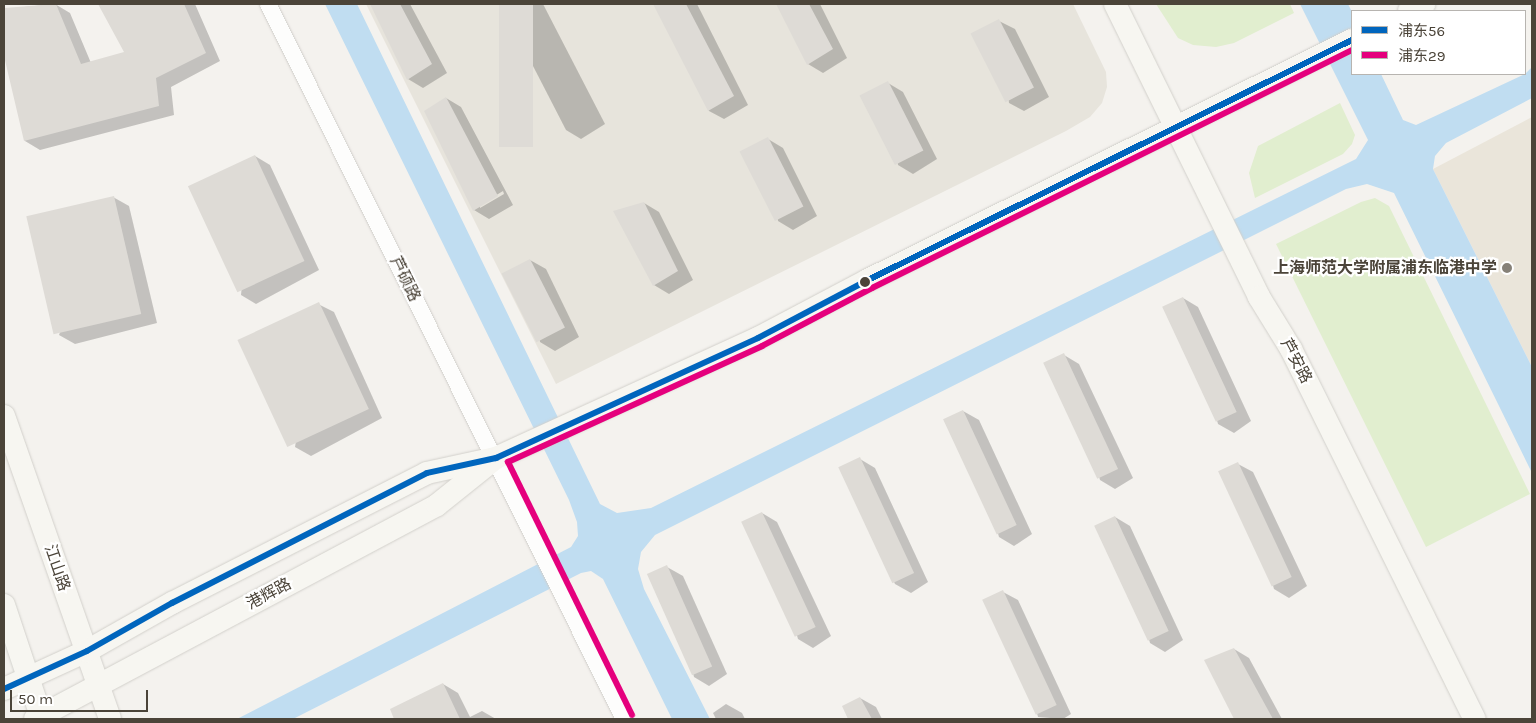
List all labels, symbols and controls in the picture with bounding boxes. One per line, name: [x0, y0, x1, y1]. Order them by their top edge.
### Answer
legend: [1351, 10, 1526, 75]
text: 浦东56: [1398, 22, 1445, 40]
text: 浦东29: [1398, 47, 1445, 65]
street label: 芦硕路: [386, 253, 424, 305]
place label: 上海师范大学附属浦东临港中学: [1273, 258, 1497, 278]
marker: 上海师范大学附属浦东临港中学: [1501, 262, 1513, 274]
unlabelled marker: [860, 277, 870, 287]
street label: 芦安路: [1276, 335, 1316, 387]
street label: 江山路: [40, 542, 74, 594]
street label: 港辉路: [243, 574, 295, 614]
scale bar: [12, 680, 150, 712]
text: 50 m: [18, 690, 53, 708]

